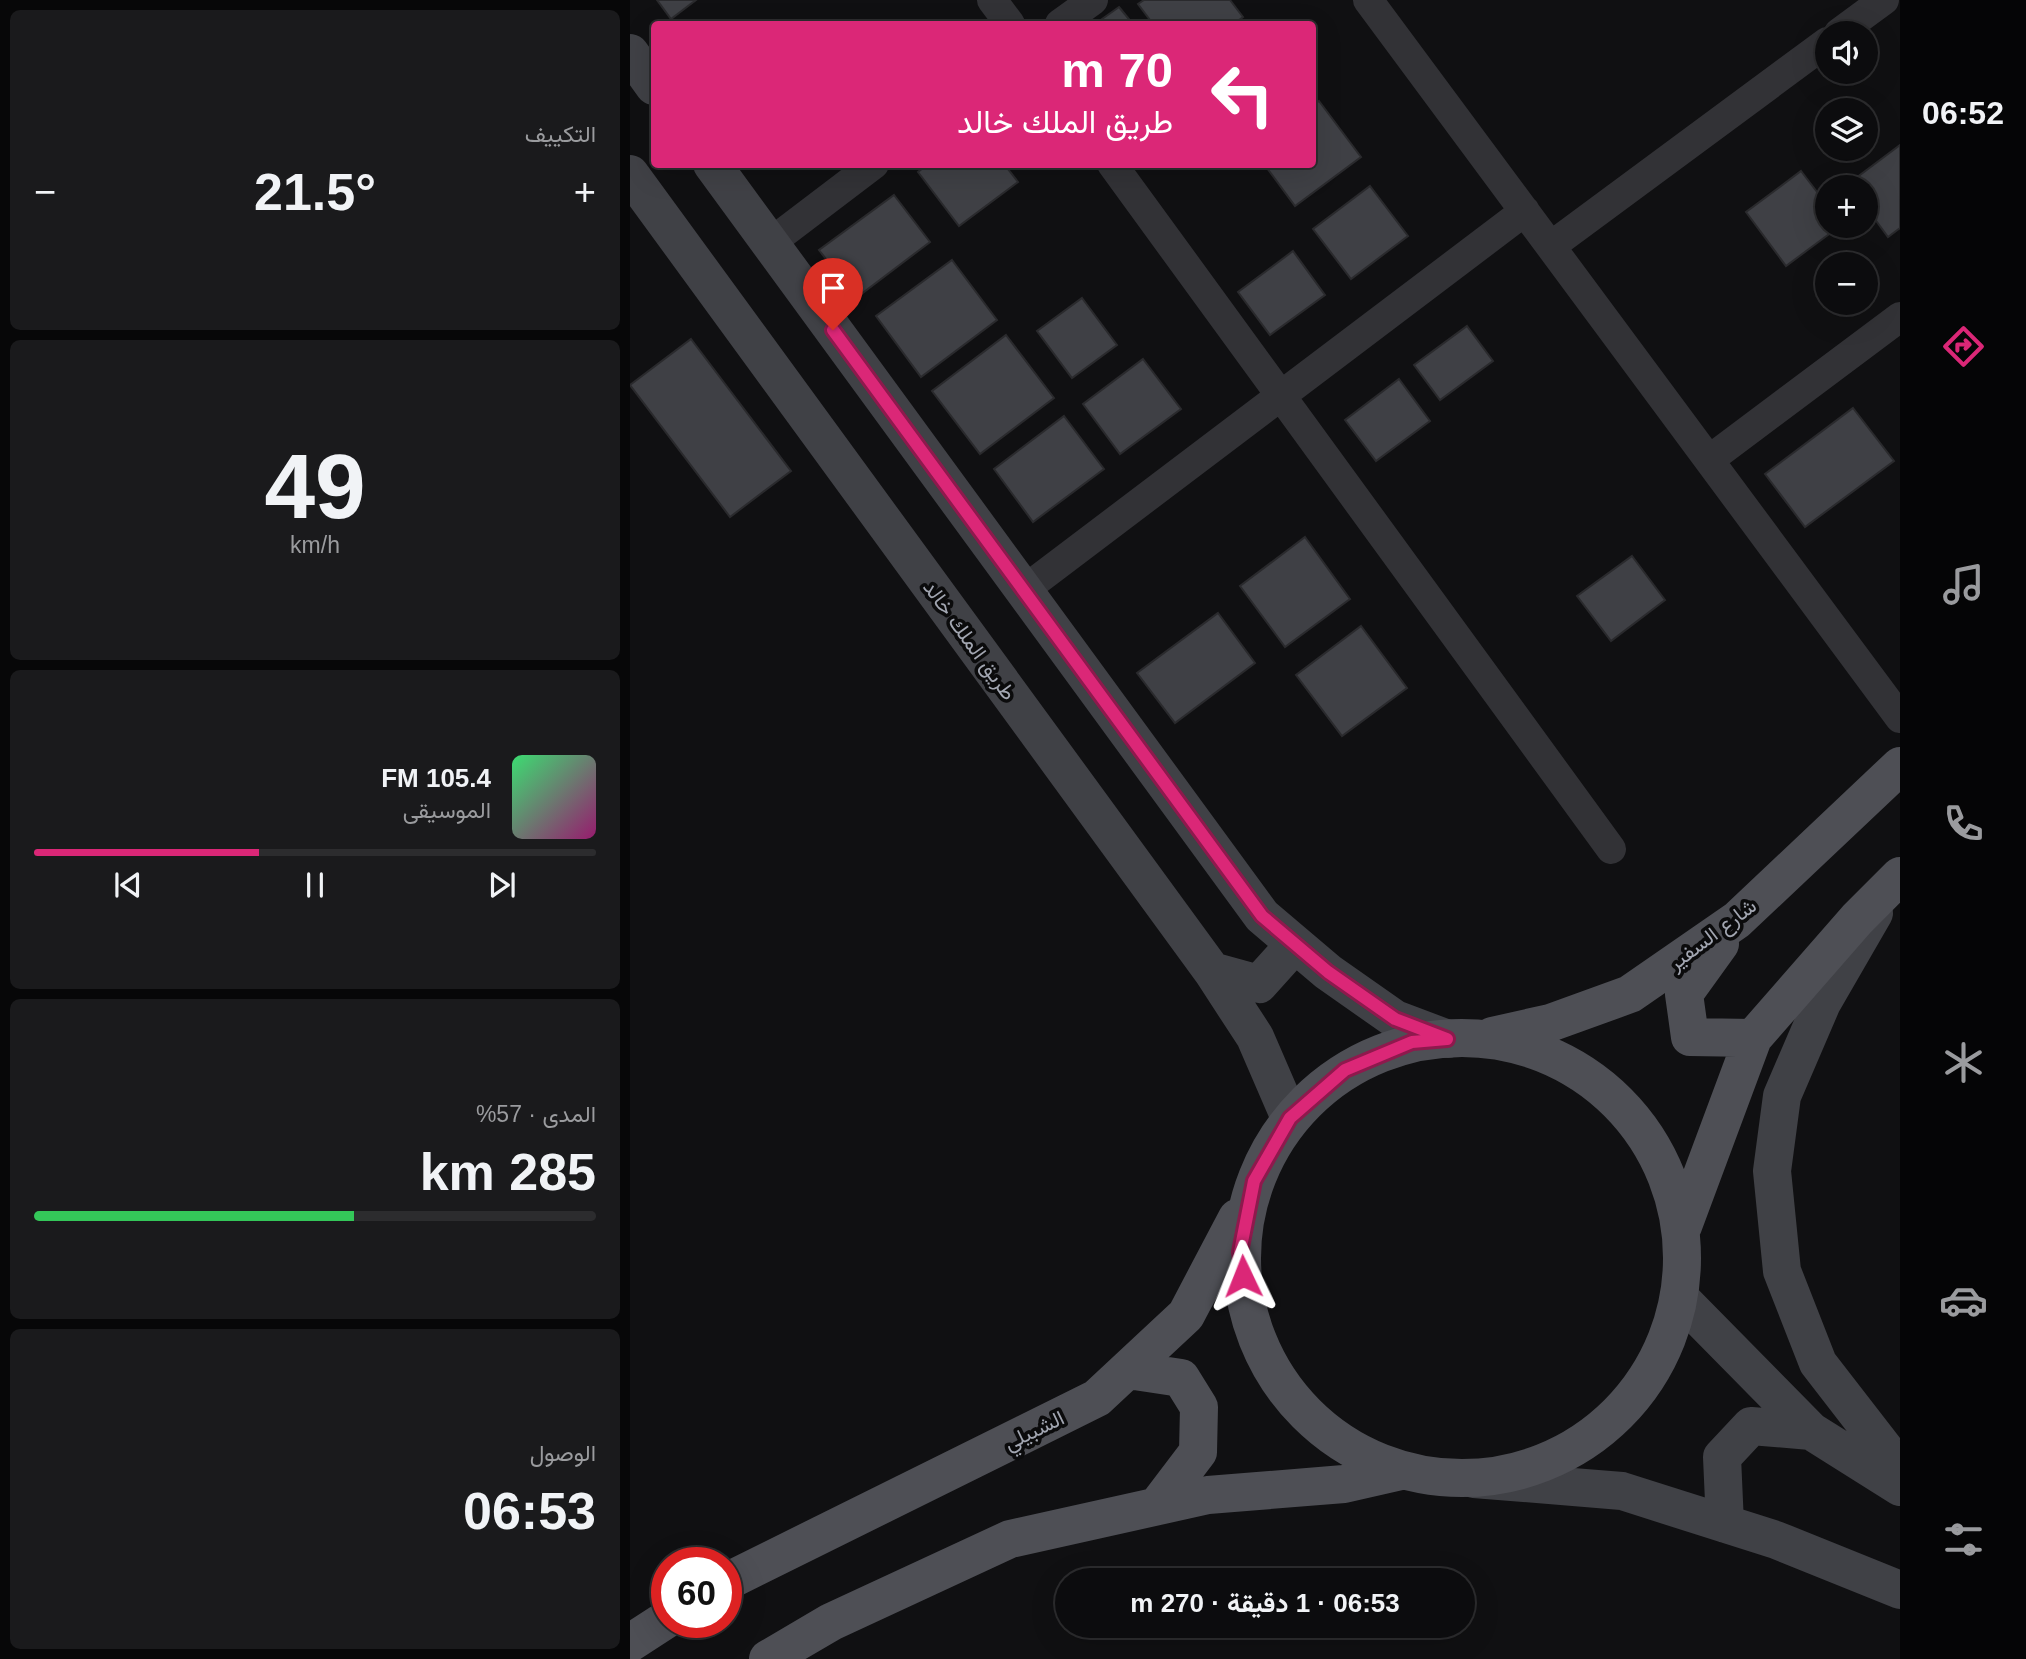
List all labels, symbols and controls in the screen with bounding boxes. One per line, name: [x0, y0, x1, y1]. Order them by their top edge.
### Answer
map controls: [1815, 21, 1878, 315]
button: sound: [1815, 21, 1878, 84]
text: 70 m: [1061, 43, 1173, 97]
icon: left: [1197, 49, 1288, 140]
text: 06:52: [1922, 95, 2004, 131]
button: layers: [1815, 98, 1878, 161]
text: طريق الملك خالد: [957, 104, 1173, 140]
text: التكييف: [525, 121, 596, 147]
text: 21.5°: [254, 163, 376, 221]
text: −: [34, 171, 56, 213]
text: +: [574, 171, 596, 213]
button: +: [1815, 175, 1878, 238]
button: −: [1815, 252, 1878, 315]
pin: [803, 258, 863, 330]
icon: arrive: [814, 269, 852, 307]
icon: directions: [1939, 322, 1988, 371]
text: 49: [264, 436, 366, 537]
text: km/h: [290, 532, 340, 558]
icon: music: [1939, 560, 1988, 609]
street label: طريق الملك خالد: [917, 576, 1021, 705]
text: 105.4 FM: [381, 763, 491, 793]
text: الموسيقى: [403, 797, 491, 823]
icon: phone: [1939, 799, 1988, 848]
icon: previous: [109, 866, 147, 904]
icon: pause: [296, 866, 334, 904]
icon: next: [483, 866, 521, 904]
street label: شارع السفير: [1663, 894, 1762, 977]
icon: climate: [1939, 1038, 1988, 1087]
text: المدى · 57%: [476, 1101, 596, 1127]
text: 285 km: [420, 1143, 596, 1201]
position arrow: [1206, 1239, 1280, 1313]
icon: car: [1939, 1276, 1988, 1325]
street label: الشبيلي: [1000, 1406, 1070, 1460]
text: الوصول: [530, 1440, 596, 1466]
text: 06:53: [463, 1482, 596, 1540]
icon: filters: [1939, 1515, 1988, 1564]
speed limit sign: 60: [651, 1547, 742, 1638]
text: 06:53 · 1 دقيقة · 270 m: [1130, 1588, 1400, 1618]

